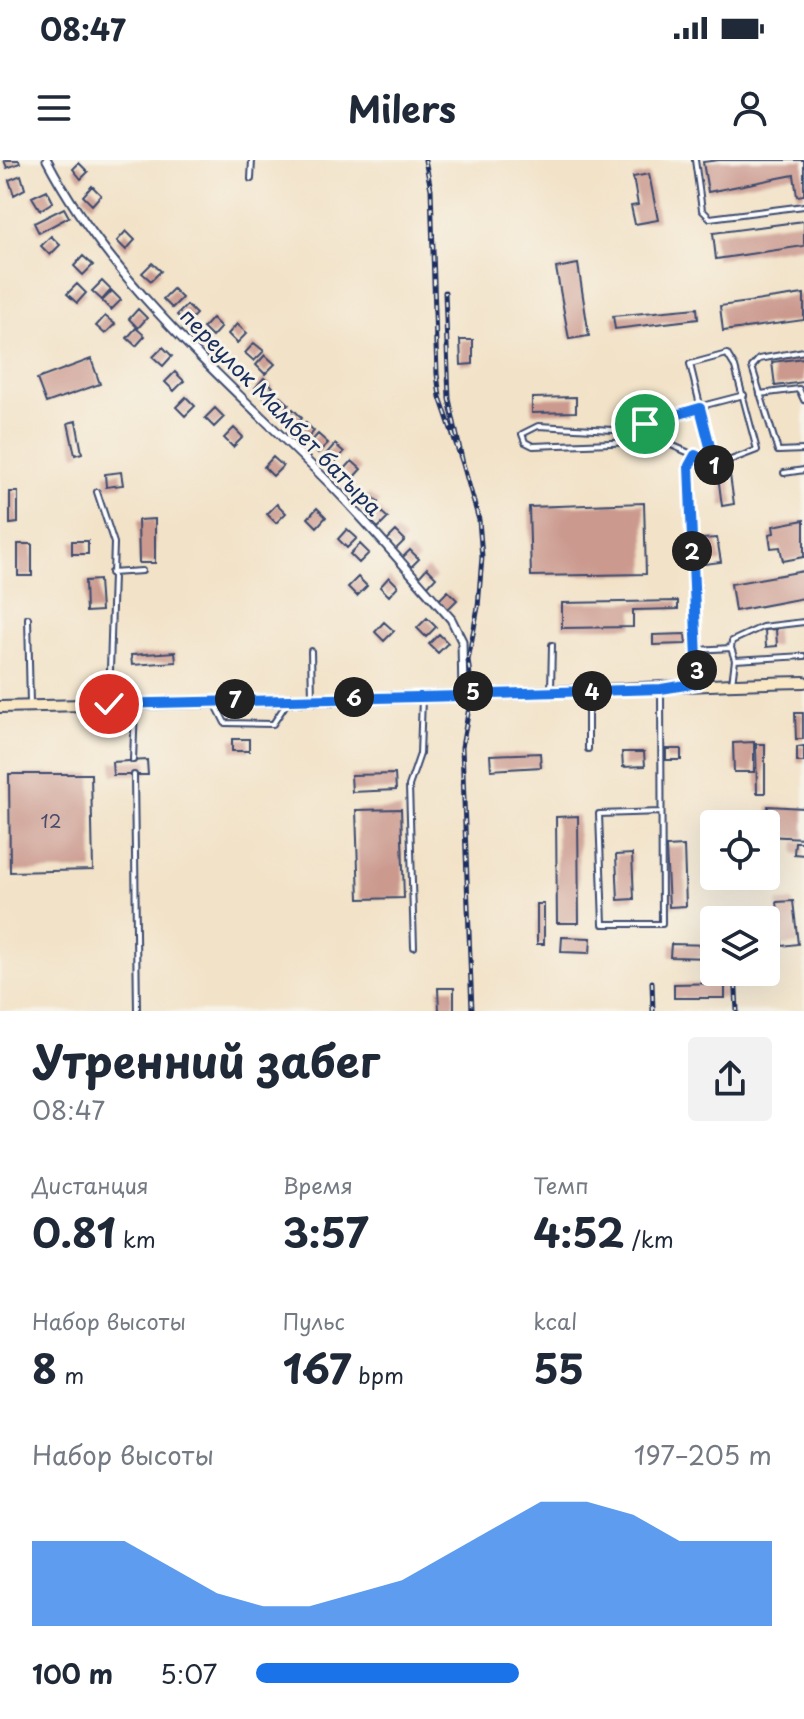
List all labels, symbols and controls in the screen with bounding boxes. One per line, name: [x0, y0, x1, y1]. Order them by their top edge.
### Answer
text: 08:47: [40, 6, 126, 51]
text: Milers: [348, 81, 456, 135]
icon: menu: [32, 86, 76, 130]
icon: person: [728, 86, 772, 130]
street label: переулок Мамбет батыра: [174, 299, 391, 523]
pin: [611, 390, 679, 458]
icon: arrive: [623, 402, 667, 446]
pin: 1: [694, 445, 734, 485]
text: 1: [709, 448, 719, 481]
pin: 2: [672, 531, 712, 571]
text: 2: [684, 534, 700, 567]
pin: 3: [677, 650, 717, 690]
text: 3: [690, 653, 704, 686]
pin: [75, 670, 143, 738]
pin: 5: [453, 671, 493, 711]
pin: 4: [572, 671, 612, 711]
text: 5: [466, 674, 480, 707]
text: 4: [585, 674, 599, 707]
pin: 6: [334, 677, 374, 717]
pin: 7: [215, 679, 255, 719]
text: 6: [346, 680, 362, 713]
icon: check: [87, 682, 131, 726]
text: 7: [229, 682, 241, 715]
house number: 12: [41, 807, 61, 834]
map controls: [700, 810, 780, 986]
button: locate: [700, 810, 780, 890]
button: layers: [700, 906, 780, 986]
text: Утренний забег: [32, 1027, 380, 1093]
button: share: [688, 1037, 772, 1121]
text: 08:47: [32, 1090, 105, 1129]
text: Дистанция: [32, 1168, 149, 1201]
text: Время: [283, 1168, 353, 1201]
text: Темп: [533, 1168, 589, 1201]
text: 0.81: [32, 1201, 116, 1262]
text: 3:57: [283, 1201, 369, 1262]
text: 4:52: [533, 1201, 625, 1262]
text: km: [116, 1222, 156, 1255]
text: /km: [625, 1222, 674, 1255]
text: Набор высоты: [32, 1304, 186, 1337]
text: Пульс: [283, 1304, 345, 1337]
text: kcal: [533, 1304, 577, 1337]
text: 8: [32, 1337, 57, 1398]
text: 167: [283, 1337, 351, 1398]
text: 55: [533, 1337, 584, 1398]
text: m: [57, 1358, 84, 1391]
text: bpm: [351, 1358, 404, 1391]
text: Набор высоты: [32, 1435, 214, 1474]
text: 197–205 m: [634, 1435, 772, 1474]
text: 100 m: [32, 1654, 113, 1693]
text: 5:07: [160, 1654, 217, 1693]

